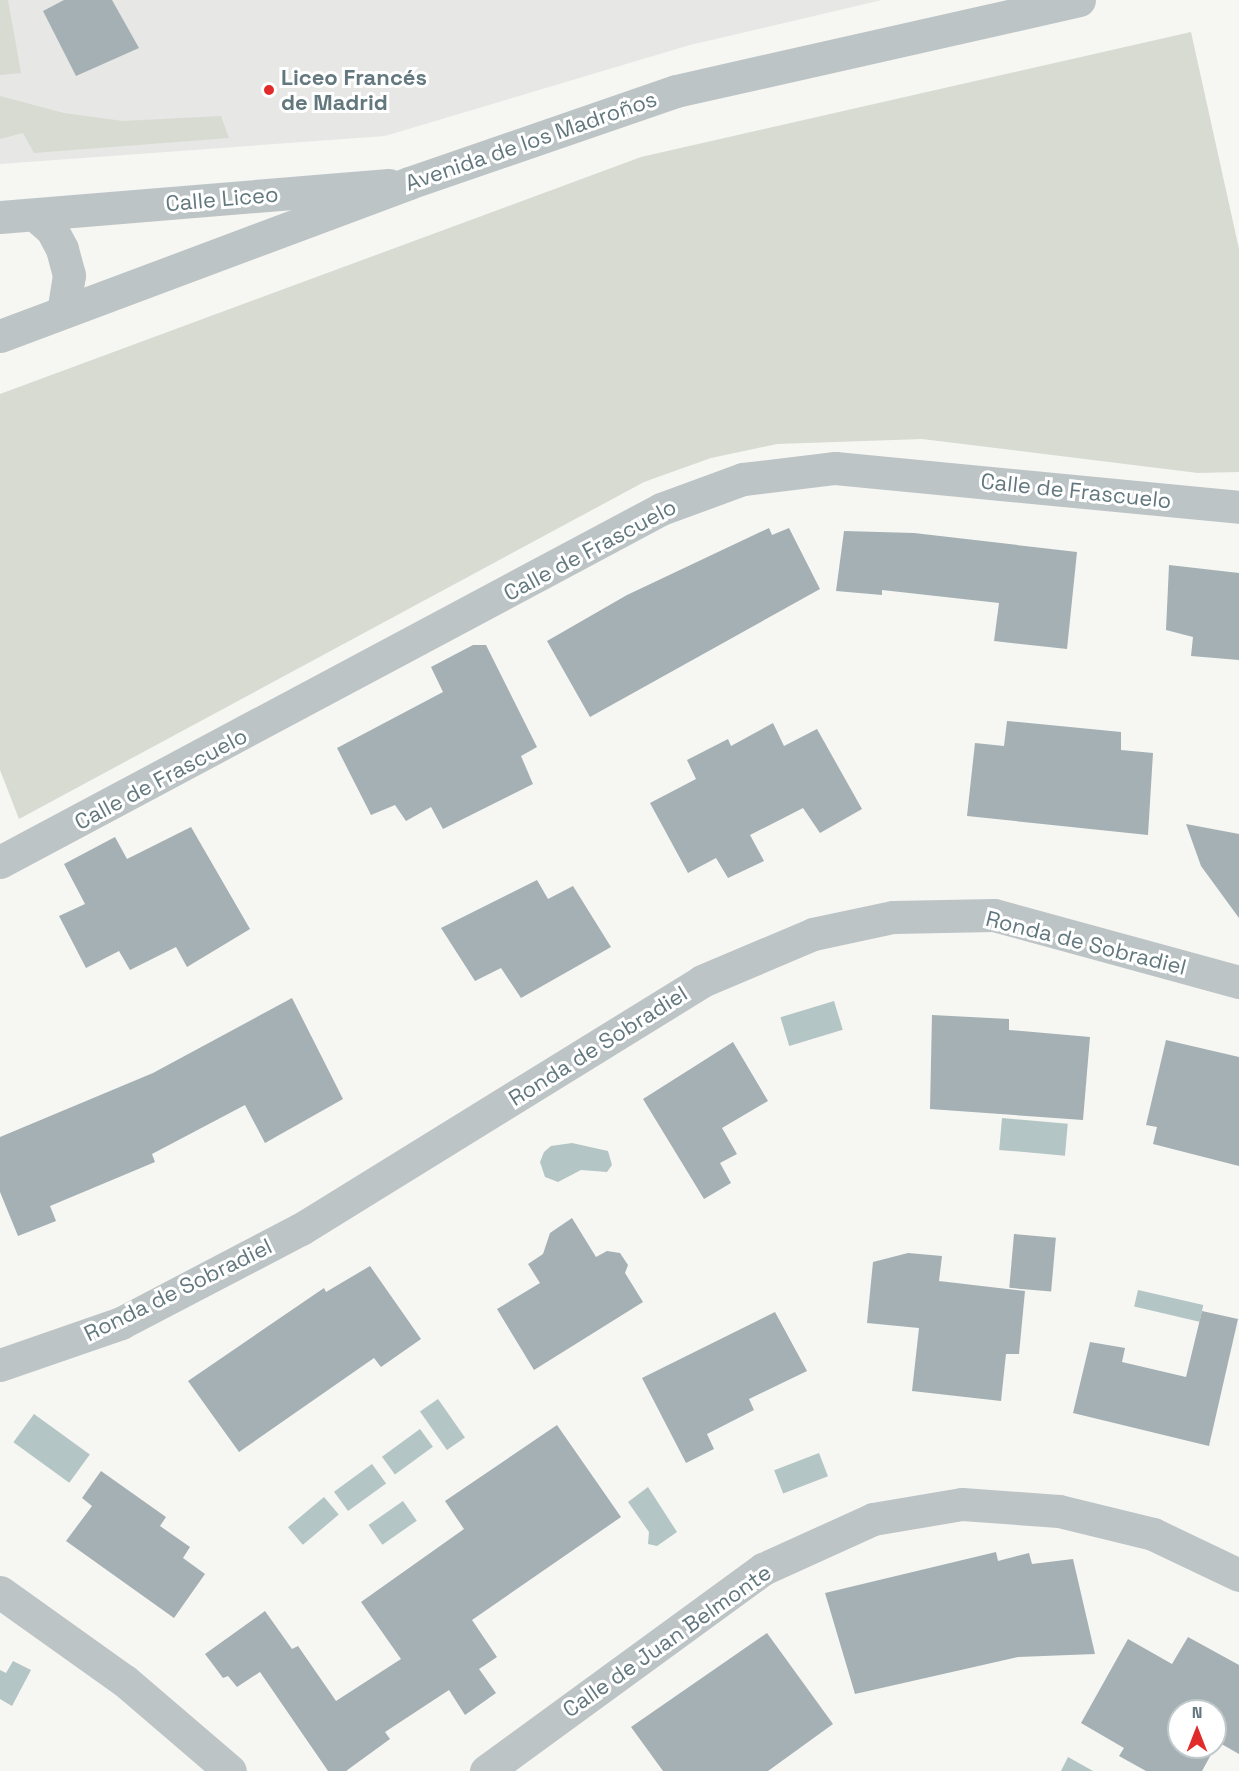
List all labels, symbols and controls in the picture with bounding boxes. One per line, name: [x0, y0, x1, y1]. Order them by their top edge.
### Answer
place label: Liceo Francés de Madrid: [281, 64, 427, 116]
marker: Liceo Francés de Madrid: [262, 83, 276, 97]
street label: Avenida de los Madroños: [402, 86, 660, 196]
street label: Calle Liceo: [164, 181, 280, 217]
street label: Calle de Frascuelo: [979, 468, 1173, 514]
street label: Calle de Frascuelo: [499, 493, 681, 607]
street label: Calle de Frascuelo: [70, 722, 252, 836]
street label: Ronda de Sobradiel: [983, 905, 1189, 981]
street label: Ronda de Sobradiel: [504, 980, 692, 1112]
street label: Ronda de Sobradiel: [80, 1233, 276, 1347]
street label: Calle de Juan Belmonte: [558, 1559, 776, 1723]
north arrow: [1167, 1699, 1227, 1759]
text: N: [1192, 1702, 1202, 1723]

